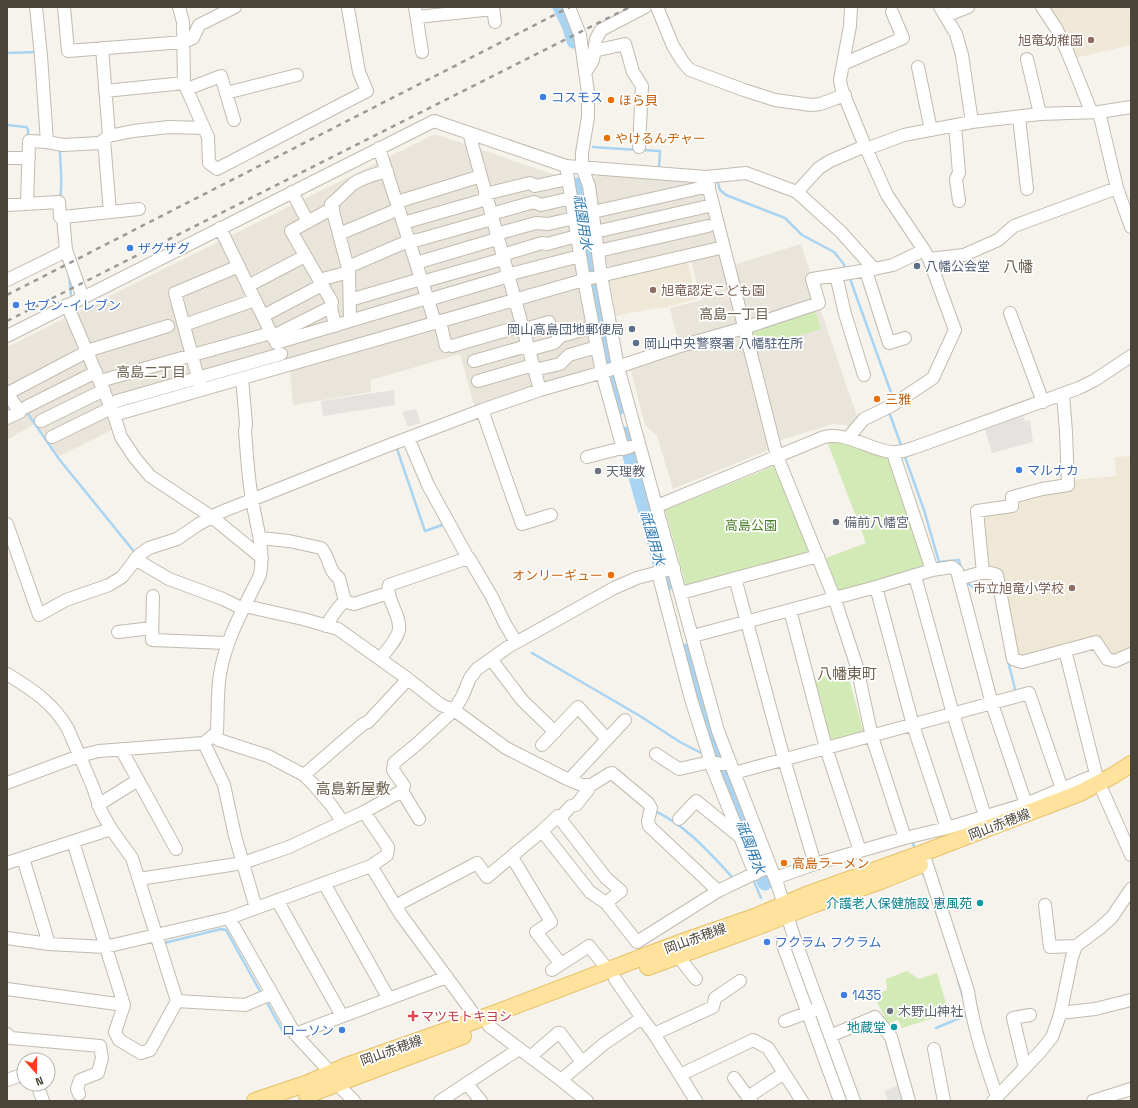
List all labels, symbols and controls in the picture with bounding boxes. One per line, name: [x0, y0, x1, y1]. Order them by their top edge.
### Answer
place label: 旭竜幼稚園: [1018, 32, 1083, 49]
marker: 旭竜幼稚園: [1086, 35, 1096, 45]
place label: コスモス: [551, 89, 603, 106]
marker: コスモス: [538, 92, 548, 102]
place label: ほら貝: [619, 92, 658, 109]
marker: ほら貝: [606, 95, 616, 105]
place label: やけるんヂャー: [615, 130, 706, 147]
marker: やけるんヂャー: [602, 133, 612, 143]
water label: 祇園用水: [570, 193, 597, 253]
place label: ザグザグ: [138, 240, 190, 257]
marker: ザグザグ: [125, 243, 135, 253]
district label: 八幡: [1003, 257, 1033, 276]
place label: 八幡公会堂: [925, 258, 990, 275]
marker: 八幡公会堂: [912, 261, 922, 271]
place label: 旭竜認定こども園: [661, 282, 765, 299]
marker: 旭竜認定こども園: [648, 285, 658, 295]
place label: セブン-イレブン: [24, 297, 121, 314]
marker: セブン-イレブン: [11, 300, 21, 310]
district label: 高島一丁目: [699, 305, 769, 323]
place label: 岡山高島団地郵便局: [507, 321, 624, 338]
marker: 岡山高島団地郵便局: [627, 324, 637, 334]
place label: 岡山中央警察署 八幡駐在所: [644, 335, 803, 352]
marker: 岡山中央警察署 八幡駐在所: [631, 338, 641, 348]
district label: 高島二丁目: [116, 363, 186, 381]
place label: 三雅: [885, 391, 911, 408]
marker: 三雅: [872, 394, 882, 404]
place label: マルナカ: [1027, 462, 1079, 479]
place label: 天理教: [606, 463, 645, 480]
marker: マルナカ: [1014, 465, 1024, 475]
marker: 天理教: [593, 466, 603, 476]
water label: 祇園用水: [637, 509, 670, 569]
place label: 備前八幡宮: [844, 514, 909, 531]
park label: 高島公園: [725, 517, 777, 534]
marker: 備前八幡宮: [831, 517, 841, 527]
place label: オンリーギュー: [512, 567, 603, 584]
marker: オンリーギュー: [606, 570, 616, 580]
place label: 市立旭竜小学校: [973, 580, 1064, 597]
marker: 市立旭竜小学校: [1067, 583, 1077, 593]
district label: 八幡東町: [817, 664, 877, 683]
district label: 高島新屋敷: [315, 779, 391, 798]
street label: 岡山赤穂線: [966, 805, 1033, 844]
water label: 祇園用水: [733, 818, 770, 878]
place label: 高島ラーメン: [792, 855, 869, 872]
marker: 高島ラーメン: [779, 858, 789, 868]
place label: 介護老人保健施設 恵風苑: [826, 895, 972, 912]
marker: 介護老人保健施設 恵風苑: [975, 898, 985, 908]
street label: 岡山赤穂線: [662, 919, 729, 958]
place label: フクラム フクラム: [775, 934, 882, 951]
marker: フクラム フクラム: [762, 937, 772, 947]
place label: 1435: [852, 987, 881, 1004]
marker: 1435: [839, 990, 849, 1000]
place label: 木野山神社: [898, 1003, 963, 1020]
marker: 木野山神社: [885, 1006, 895, 1016]
place label: マツモトキヨシ: [421, 1008, 512, 1025]
marker: マツモトキヨシ: [408, 1011, 418, 1021]
place label: 地蔵堂: [847, 1019, 886, 1036]
place label: ローソン: [282, 1022, 334, 1039]
marker: 地蔵堂: [889, 1022, 899, 1032]
marker: ローソン: [337, 1025, 347, 1035]
street label: 岡山赤穂線: [358, 1031, 425, 1070]
north arrow: [16, 1052, 56, 1092]
text: N: [34, 1073, 46, 1089]

